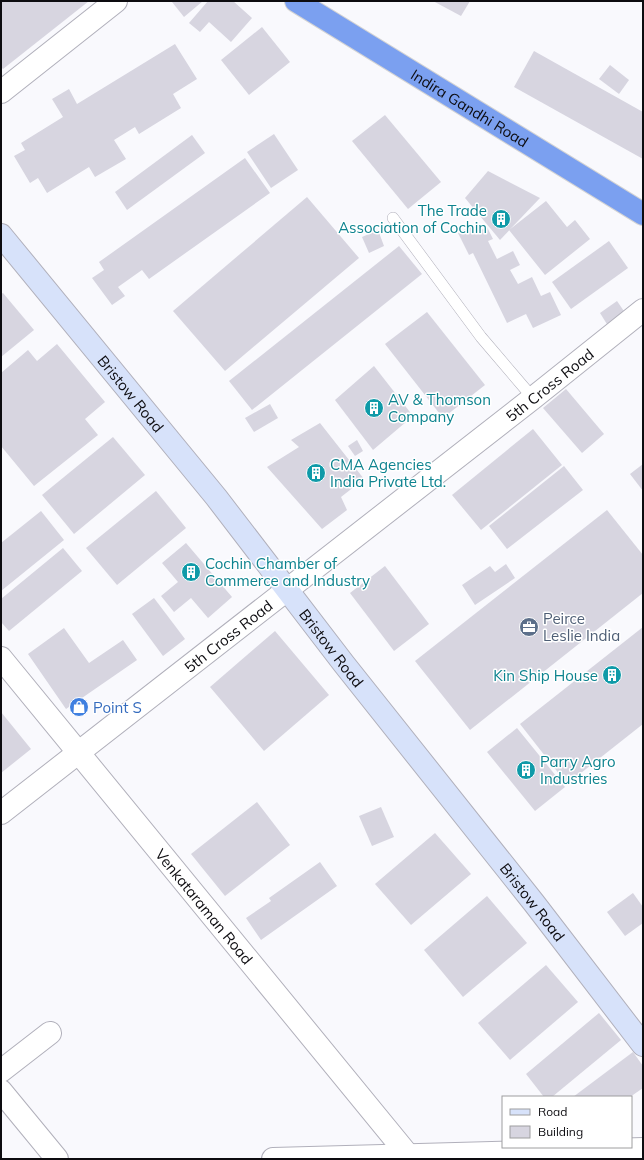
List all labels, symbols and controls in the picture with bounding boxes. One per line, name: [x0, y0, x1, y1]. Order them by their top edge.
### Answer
street label: Indira Gandhi Road: [408, 64, 532, 151]
place label: The Trade Association of Cochin: [338, 201, 487, 237]
building icon: The Trade Association of Cochin: [490, 208, 512, 230]
street label: 5th Cross Road: [502, 344, 597, 425]
street label: Bristow Road: [94, 351, 168, 436]
place label: AV & Thomson Company: [388, 390, 491, 426]
building icon: AV & Thomson Company: [363, 397, 385, 419]
place label: CMA Agencies India Private Ltd.: [330, 455, 446, 491]
building icon: CMA Agencies India Private Ltd.: [305, 462, 327, 484]
place label: Cochin Chamber of Commerce and Industry: [205, 554, 370, 590]
building icon: Cochin Chamber of Commerce and Industry: [180, 561, 202, 583]
street label: 5th Cross Road: [180, 596, 276, 676]
street label: Bristow Road: [295, 605, 368, 691]
place label: Peirce Leslie India: [543, 609, 620, 645]
office icon: Peirce Leslie India: [518, 616, 540, 638]
building icon: Kin Ship House: [601, 664, 623, 686]
place label: Kin Ship House: [493, 666, 598, 685]
shop icon: Point S: [68, 696, 90, 718]
place label: Point S: [93, 698, 142, 717]
place label: Parry Agro Industries: [540, 752, 616, 788]
building icon: Parry Agro Industries: [515, 759, 537, 781]
street label: Venkataraman Road: [152, 845, 257, 968]
street label: Bristow Road: [496, 859, 569, 945]
legend: [502, 1096, 632, 1148]
text: Road: [538, 1104, 567, 1119]
text: Building: [538, 1124, 583, 1139]

